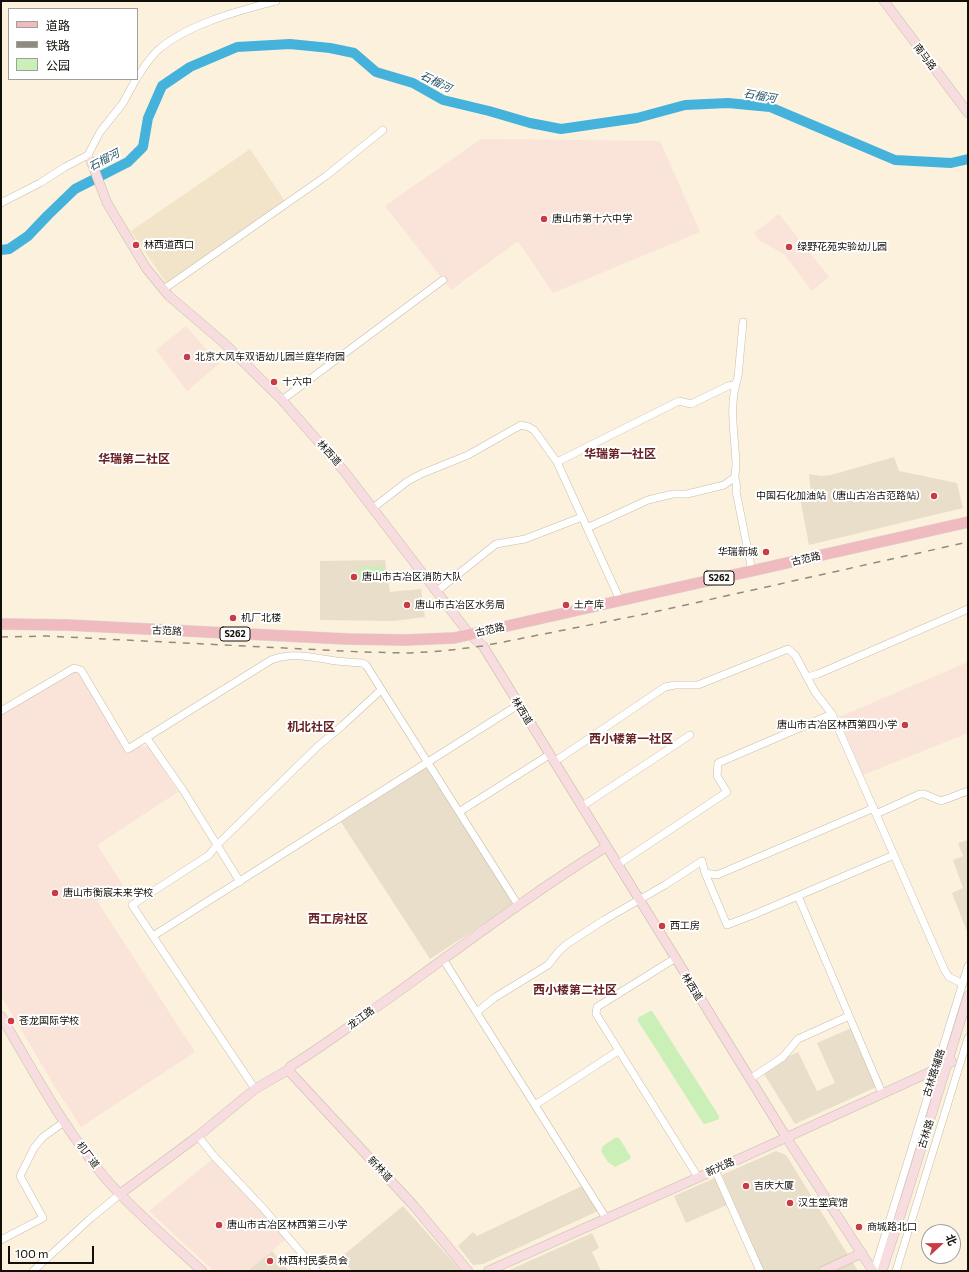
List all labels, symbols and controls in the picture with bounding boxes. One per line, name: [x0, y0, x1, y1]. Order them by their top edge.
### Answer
legend: [8, 8, 138, 80]
text: 道路: [46, 18, 70, 32]
text: 铁路: [46, 38, 70, 52]
street label: 南马路: [911, 41, 939, 73]
text: 公园: [46, 58, 70, 72]
water label: 石榴河: [418, 69, 454, 95]
water label: 石榴河: [743, 87, 777, 105]
water label: 石榴河: [86, 146, 122, 174]
place label: 唐山市第十六中学: [552, 213, 632, 225]
marker: 唐山市第十六中学: [539, 214, 549, 224]
place label: 林西道西口: [144, 239, 194, 251]
marker: 林西道西口: [131, 240, 141, 250]
place label: 绿野花苑实验幼儿园: [797, 241, 887, 253]
marker: 绿野花苑实验幼儿园: [784, 242, 794, 252]
place label: 北京大风车双语幼儿园兰庭华府园: [195, 351, 345, 363]
marker: 北京大风车双语幼儿园兰庭华府园: [182, 352, 192, 362]
place label: 十六中: [282, 376, 312, 388]
marker: 十六中: [269, 377, 279, 387]
street label: 林西道: [315, 438, 343, 468]
district label: 华瑞第一社区: [584, 447, 656, 461]
district label: 华瑞第二社区: [98, 452, 170, 466]
place label: 中国石化加油站（唐山古冶古范路站）: [756, 490, 926, 502]
marker: 中国石化加油站（唐山古冶古范路站）: [929, 491, 939, 501]
place label: 华瑞新城: [718, 546, 758, 558]
marker: 华瑞新城: [761, 547, 771, 557]
street label: 古范路: [790, 550, 822, 568]
place label: 唐山市古冶区消防大队: [362, 571, 462, 583]
road number: S262: [704, 571, 734, 585]
marker: 唐山市古冶区消防大队: [349, 572, 359, 582]
place label: 唐山市古冶区水务局: [415, 599, 505, 611]
place label: 土产库: [574, 599, 604, 611]
marker: 唐山市古冶区水务局: [402, 600, 412, 610]
marker: 土产库: [561, 600, 571, 610]
place label: 机厂北楼: [241, 612, 281, 624]
marker: 机厂北楼: [228, 613, 238, 623]
street label: 古范路: [474, 621, 506, 639]
street label: 古范路: [152, 624, 182, 638]
road number: S262: [220, 627, 250, 641]
street label: 林西道: [509, 695, 535, 727]
place label: 唐山市古冶区林西第四小学: [777, 719, 897, 731]
district label: 机北社区: [287, 720, 335, 734]
marker: 唐山市古冶区林西第四小学: [900, 720, 910, 730]
district label: 西小楼第一社区: [589, 732, 673, 746]
place label: 唐山市衡宸未来学校: [63, 887, 153, 899]
marker: 唐山市衡宸未来学校: [50, 888, 60, 898]
district label: 西工房社区: [308, 912, 368, 926]
place label: 西工房: [670, 920, 700, 932]
marker: 西工房: [657, 921, 667, 931]
street label: 林西道: [679, 971, 705, 1003]
district label: 西小楼第二社区: [533, 983, 617, 997]
street label: 龙江路: [345, 1004, 377, 1032]
place label: 苍龙国际学校: [19, 1015, 79, 1027]
marker: 苍龙国际学校: [6, 1016, 16, 1026]
street label: 古林路辅路: [921, 1047, 947, 1099]
street label: 古林路: [916, 1118, 936, 1150]
street label: 机厂道: [74, 1139, 102, 1171]
street label: 新林道: [365, 1154, 395, 1184]
street label: 新光路: [704, 1155, 736, 1179]
place label: 吉庆大厦: [754, 1180, 794, 1192]
marker: 吉庆大厦: [741, 1181, 751, 1191]
place label: 汉生堂宾馆: [798, 1197, 848, 1209]
marker: 汉生堂宾馆: [785, 1198, 795, 1208]
place label: 唐山市古冶区林西第三小学: [227, 1219, 347, 1231]
marker: 唐山市古冶区林西第三小学: [214, 1220, 224, 1230]
place label: 商城路北口: [867, 1221, 917, 1233]
marker: 商城路北口: [854, 1222, 864, 1232]
north arrow: [921, 1224, 961, 1264]
text: 北: [944, 1232, 960, 1247]
scale bar: [10, 1238, 96, 1264]
text: 100 m: [15, 1246, 49, 1260]
place label: 林西村民委员会: [278, 1255, 348, 1267]
marker: 林西村民委员会: [265, 1256, 275, 1266]

